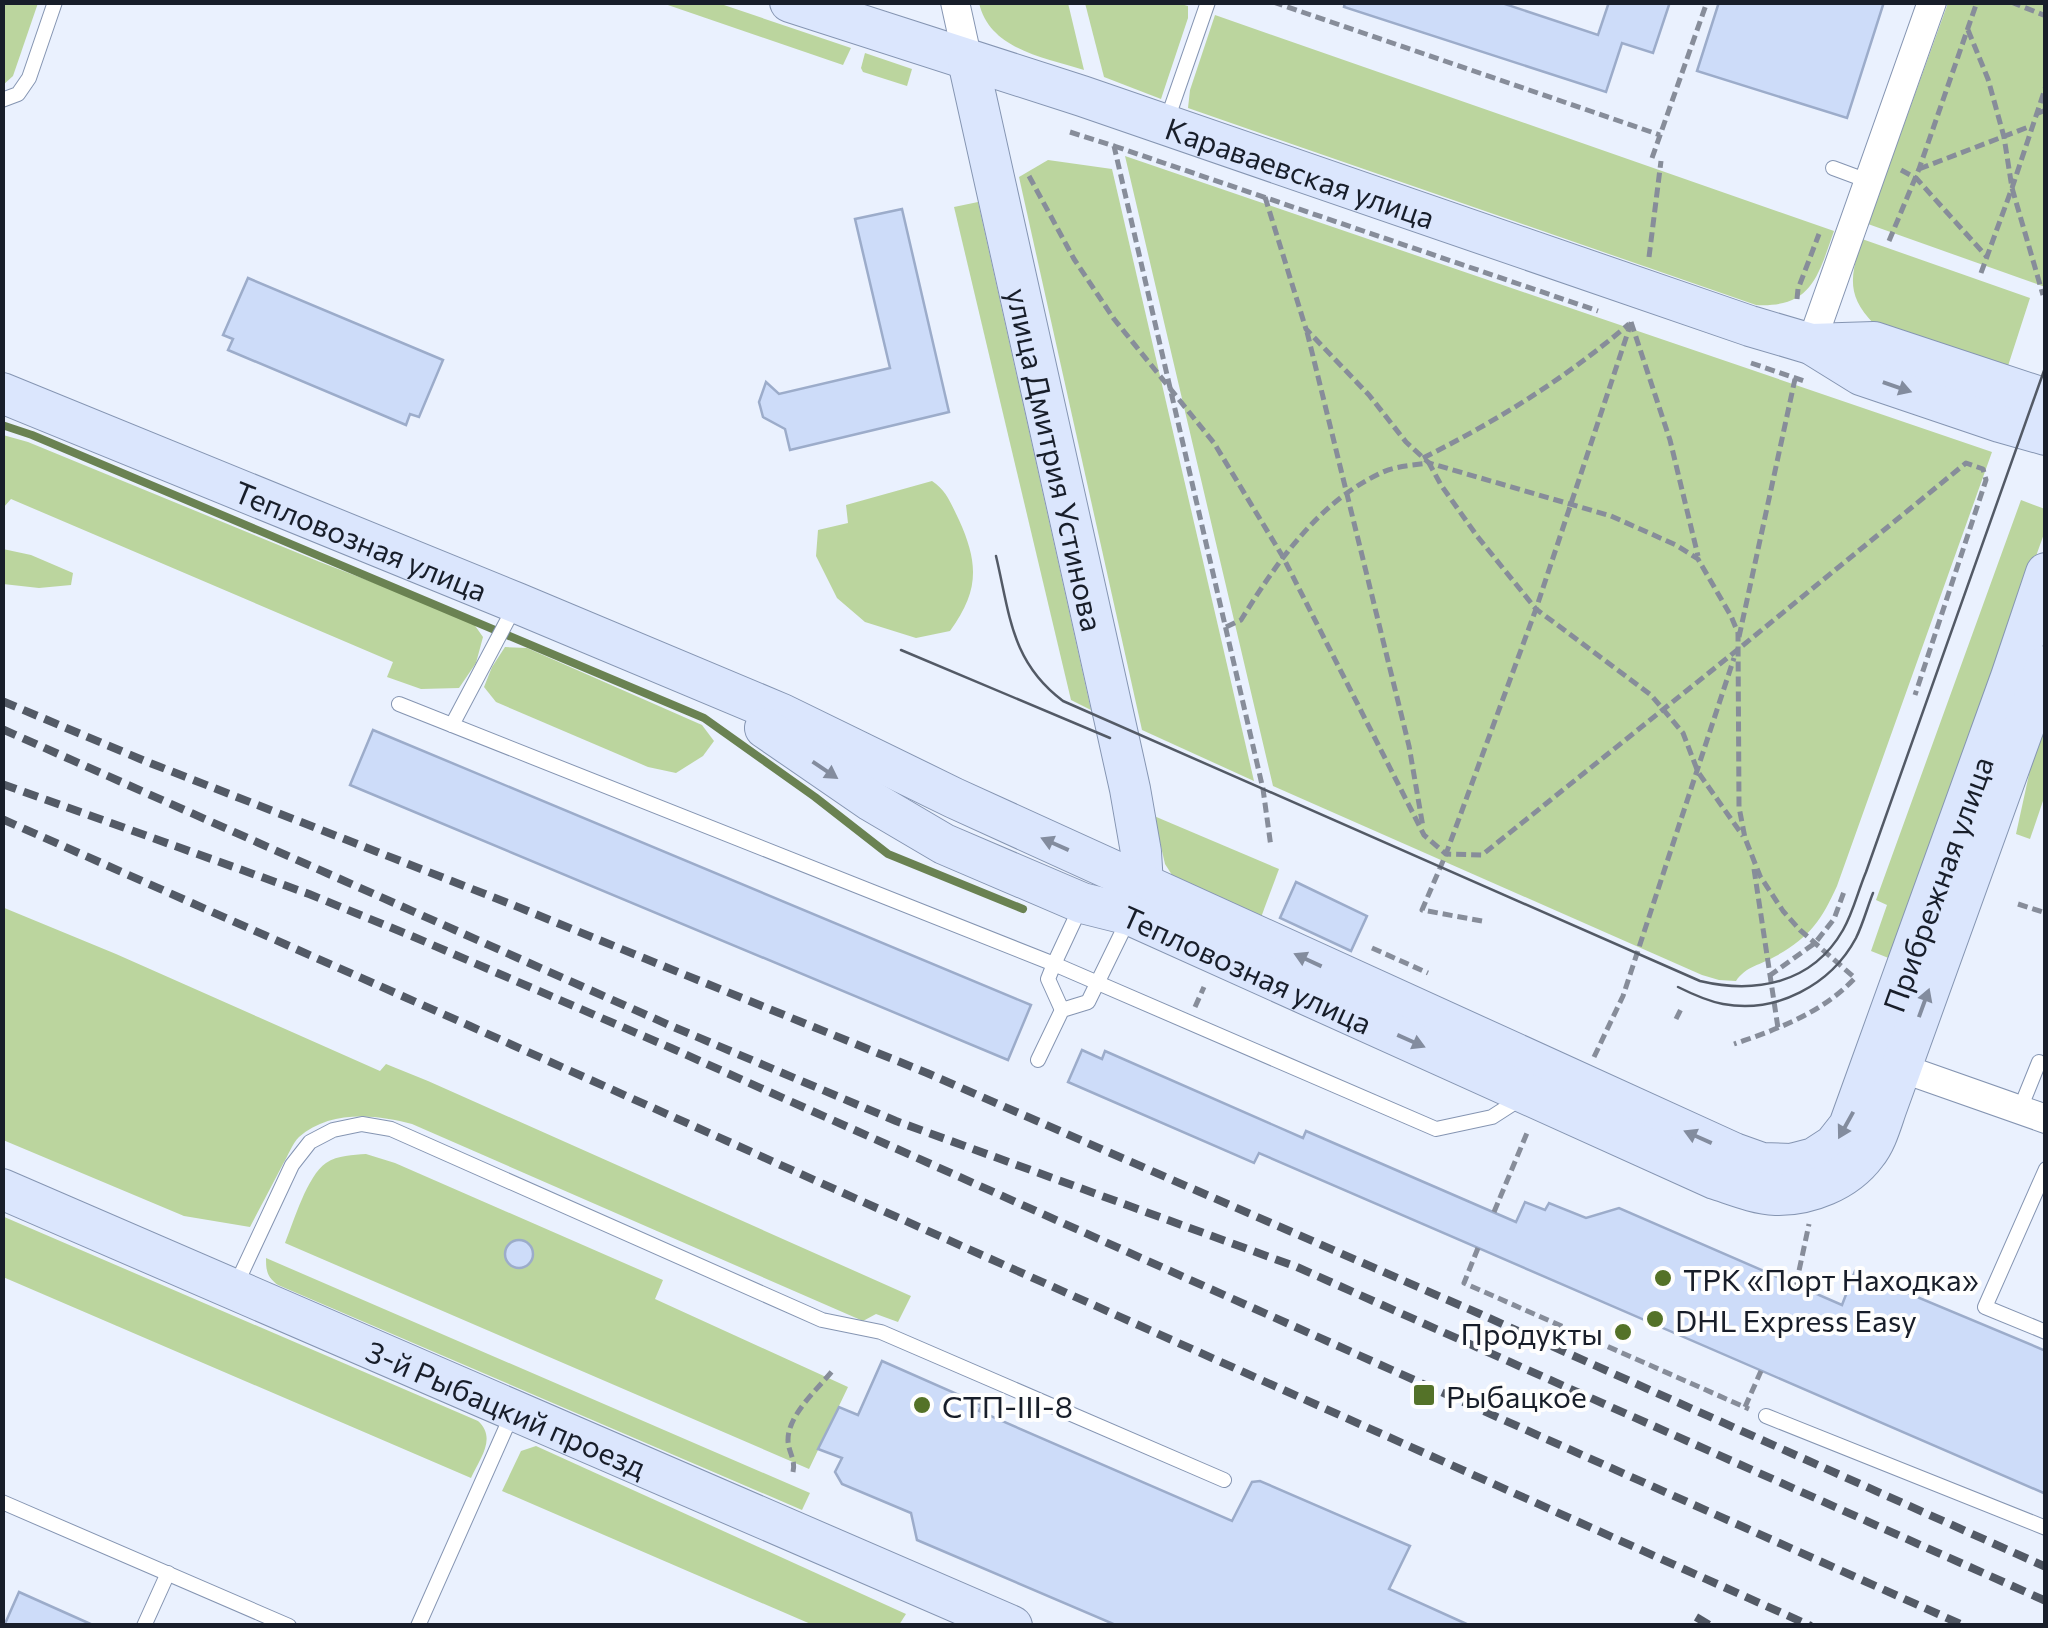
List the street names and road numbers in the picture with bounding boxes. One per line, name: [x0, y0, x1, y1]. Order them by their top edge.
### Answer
street label: Караваевская улица: [1161, 108, 1440, 235]
street label: улица Дмитрия Устинова: [1000, 284, 1113, 634]
street label: Тепловозная улица: [229, 471, 493, 608]
street label: Прибрежная улица: [1873, 751, 1999, 1016]
street label: Тепловозная улица: [1117, 896, 1378, 1040]
street label: 3-й Рыбацкий проезд: [361, 1331, 652, 1484]

